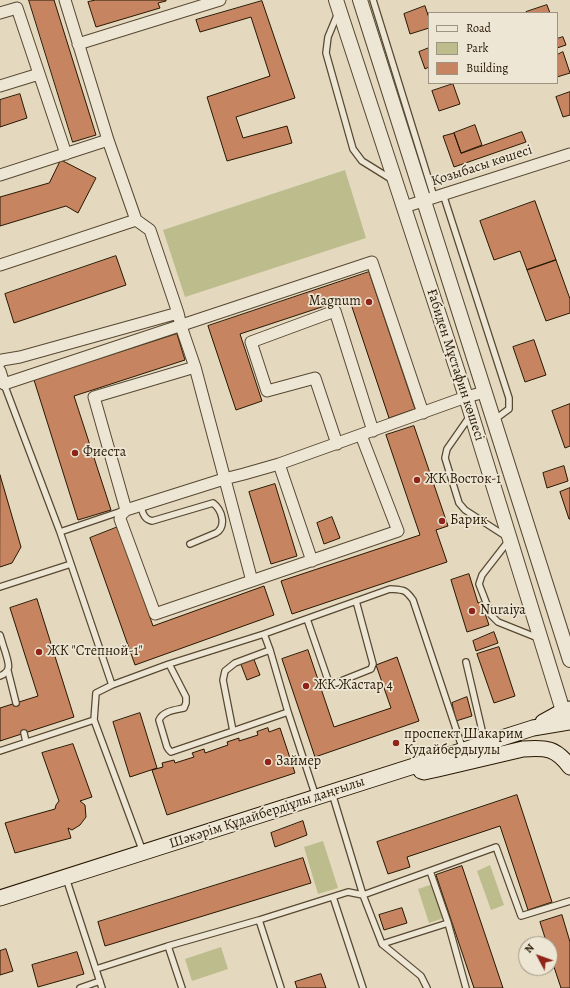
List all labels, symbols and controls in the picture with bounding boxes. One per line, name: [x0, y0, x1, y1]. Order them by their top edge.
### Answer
legend: [428, 12, 558, 84]
text: Road: [466, 20, 491, 36]
text: Park: [466, 40, 489, 56]
text: Building: [466, 60, 508, 76]
street label: Қозыбасы көшесі: [429, 142, 535, 190]
street label: Ғабиден Мұстафин көшесі: [422, 287, 488, 443]
place label: Magnum: [309, 294, 361, 310]
marker: Magnum: [364, 297, 374, 307]
place label: Фиеста: [83, 445, 126, 461]
marker: Фиеста: [70, 448, 80, 458]
place label: ЖК Восток-1: [425, 472, 501, 488]
marker: ЖК Восток-1: [412, 475, 422, 485]
place label: Барик: [450, 513, 488, 529]
marker: Барик: [437, 516, 447, 526]
place label: Nuraiya: [480, 603, 526, 619]
marker: Nuraiya: [467, 606, 477, 616]
place label: ЖК "Степной-1": [47, 644, 143, 660]
marker: ЖК "Степной-1": [34, 647, 44, 657]
place label: ЖК Жастар 4: [314, 678, 393, 694]
marker: ЖК Жастар 4: [301, 681, 311, 691]
place label: проспект Шaкaрим Кудайбердыулы: [404, 727, 523, 760]
marker: проспект Шaкaрим Кудайбердыулы: [391, 738, 401, 748]
place label: Займер: [276, 754, 321, 770]
marker: Займер: [263, 757, 273, 767]
street label: Шәкәрім Құдайбердіұлы даңғылы: [167, 773, 367, 853]
north arrow: [518, 936, 558, 976]
text: N: [521, 941, 538, 956]

